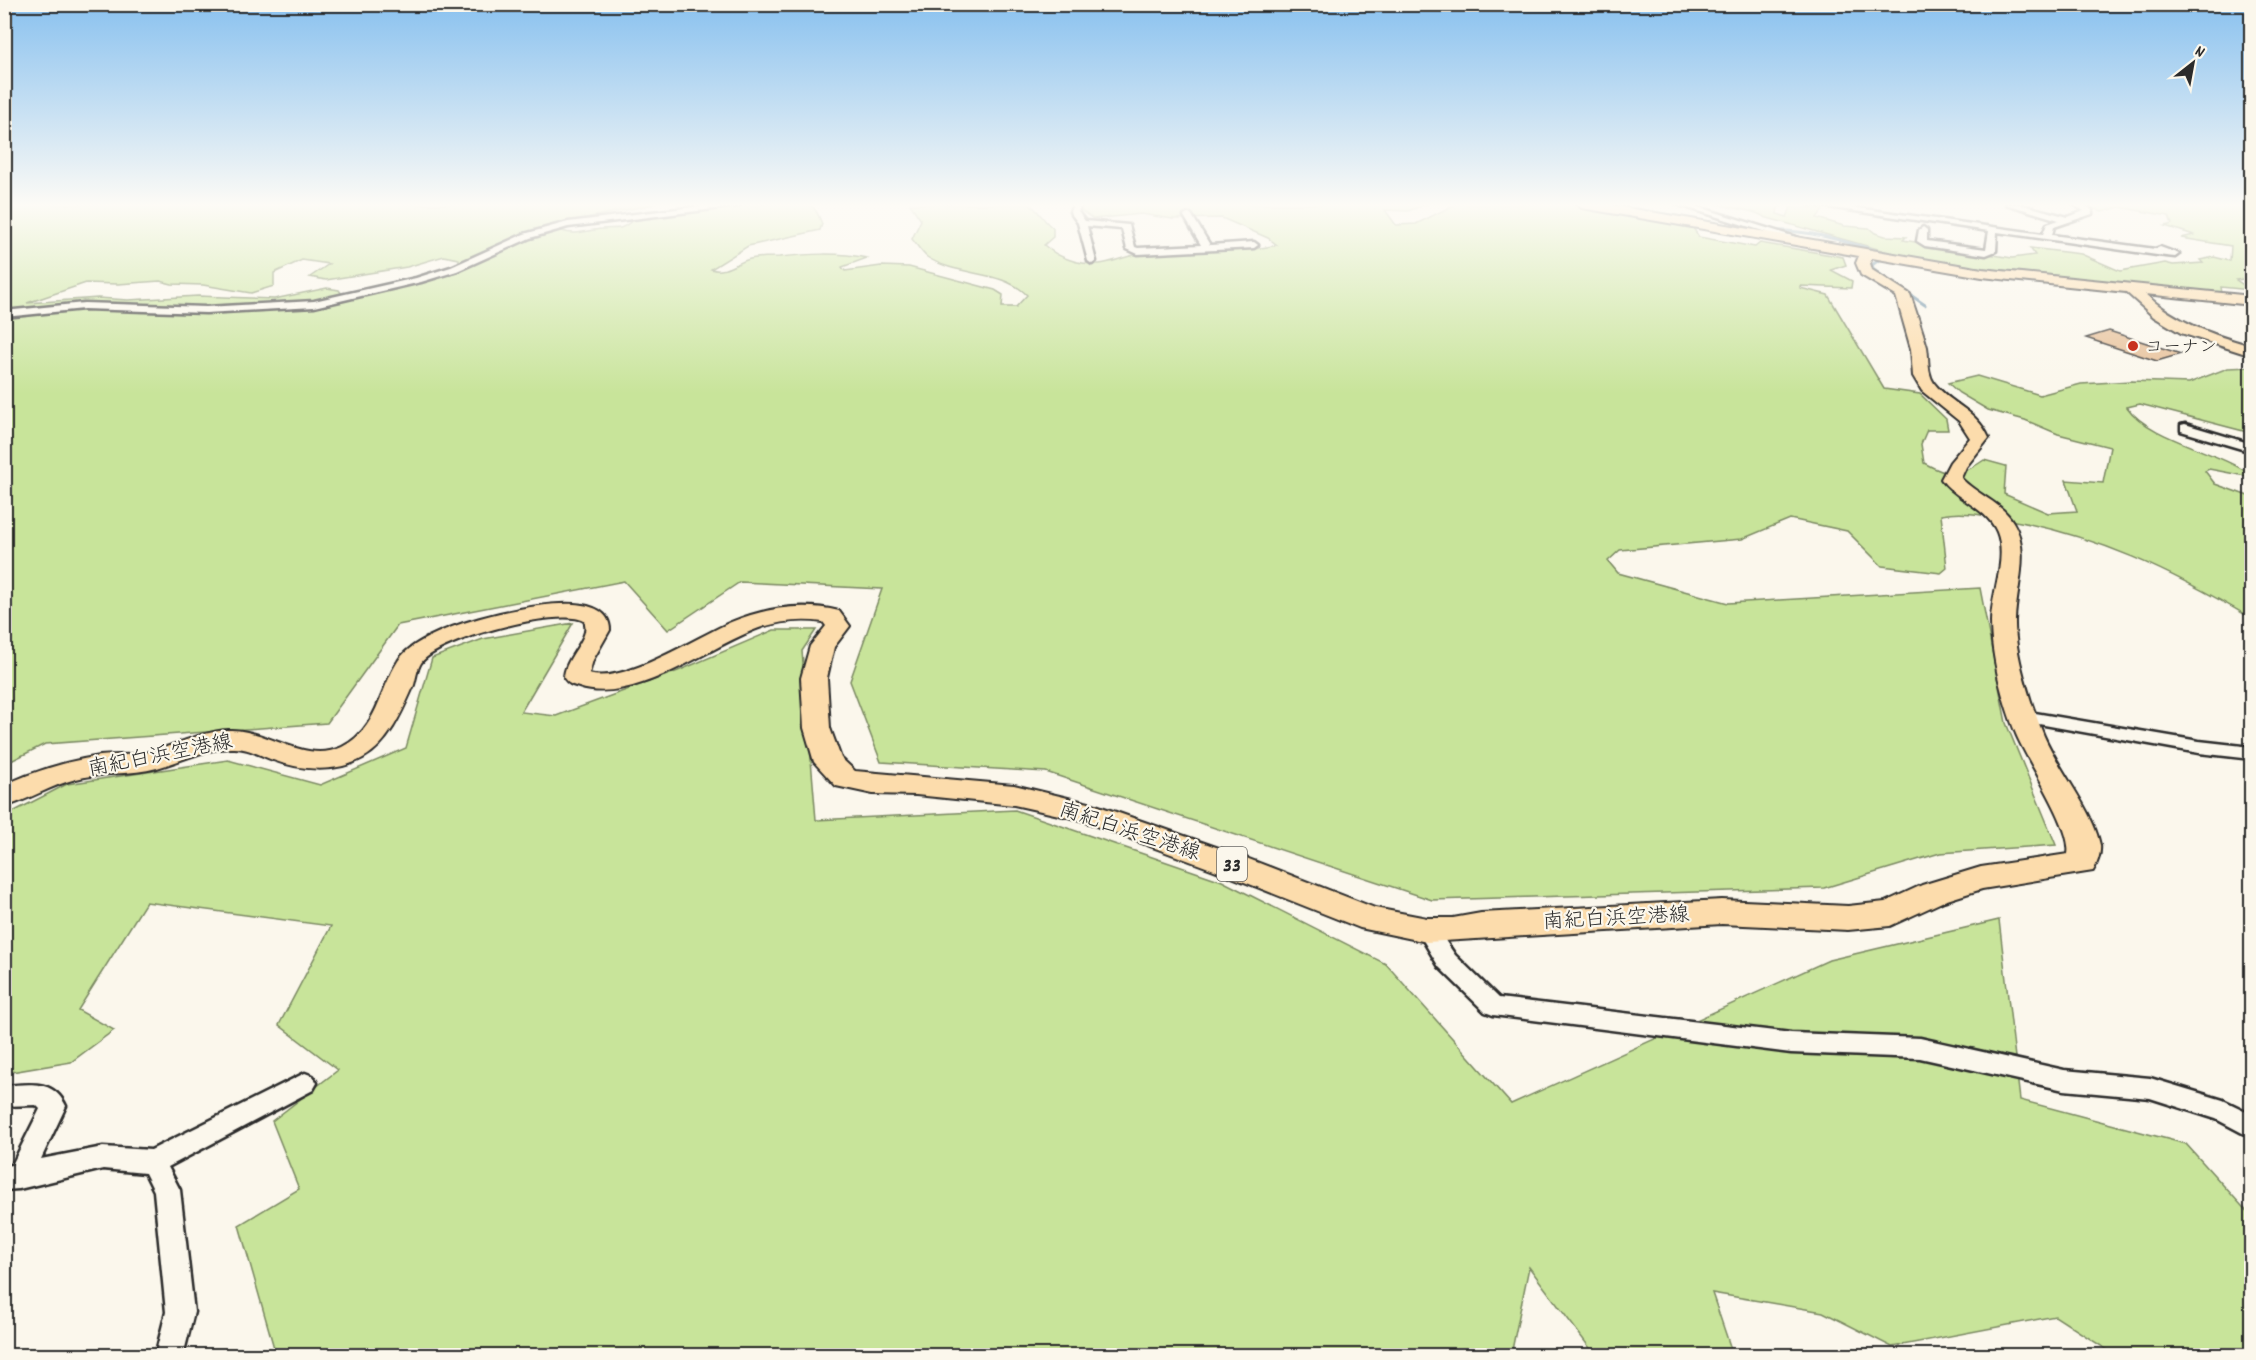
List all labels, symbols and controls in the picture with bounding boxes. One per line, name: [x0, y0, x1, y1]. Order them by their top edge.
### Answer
north arrow: [2163, 33, 2223, 93]
text: N: [2190, 40, 2209, 64]
place label: コーナン: [2145, 336, 2217, 361]
marker: コーナン: [2126, 339, 2140, 353]
street label: 南紀白浜空港線: [86, 728, 236, 786]
street label: 南紀白浜空港線: [1055, 796, 1204, 870]
road number: 33: [1217, 847, 1247, 881]
street label: 南紀白浜空港線: [1542, 901, 1690, 939]

